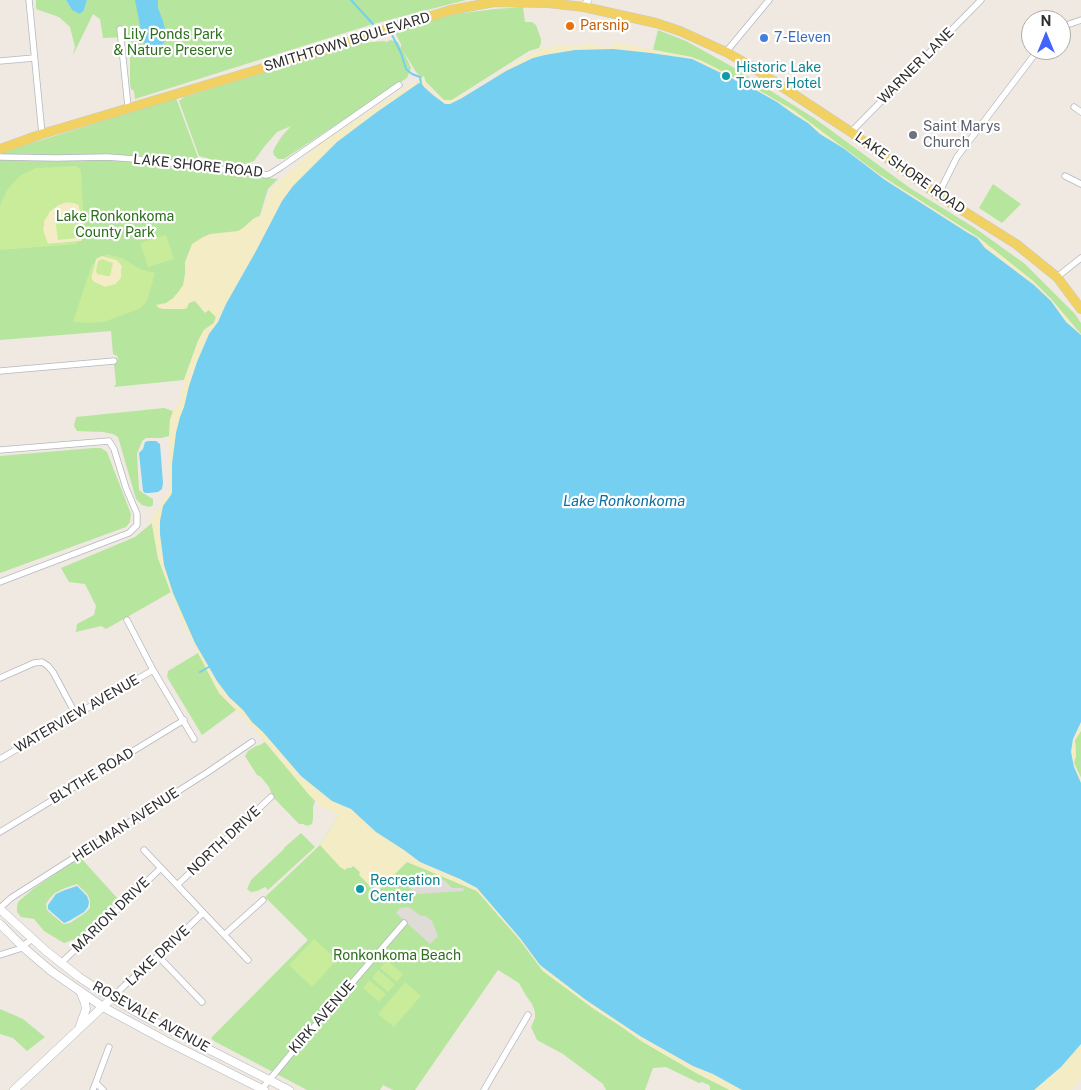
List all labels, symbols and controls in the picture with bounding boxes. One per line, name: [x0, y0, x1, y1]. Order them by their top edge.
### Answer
street label: SMITHTOWN BOULEVARD: [262, 9, 432, 75]
north arrow: [1021, 10, 1071, 60]
text: N: [1041, 13, 1051, 29]
place label: Parsnip: [580, 18, 629, 34]
marker: Parsnip: [564, 20, 576, 32]
street label: WARNER LANE: [874, 24, 958, 108]
park label: Lily Ponds Park & Nature Preserve: [113, 27, 233, 59]
place label: 7-Eleven: [774, 30, 831, 46]
marker: 7-Eleven: [758, 32, 770, 44]
place label: Historic Lake Towers Hotel: [736, 60, 821, 92]
marker: Historic Lake Towers Hotel: [720, 70, 732, 82]
place label: Saint Marys Church: [923, 119, 1000, 152]
street label: LAKE SHORE ROAD: [852, 129, 968, 217]
marker: Saint Marys Church: [907, 129, 919, 141]
street label: LAKE SHORE ROAD: [132, 151, 264, 181]
park label: Lake Ronkonkoma County Park: [56, 209, 174, 242]
water label: Lake Ronkonkoma: [563, 492, 685, 510]
street label: WATERVIEW AVENUE: [12, 671, 142, 757]
street label: BLYTHE ROAD: [47, 744, 137, 808]
street label: HEILMAN AVENUE: [70, 784, 182, 866]
street label: NORTH DRIVE: [184, 803, 264, 879]
place label: Recreation Center: [370, 873, 440, 906]
street label: MARION DRIVE: [69, 874, 153, 956]
marker: Recreation Center: [354, 883, 366, 895]
street label: LAKE DRIVE: [123, 922, 193, 990]
park label: Ronkonkoma Beach: [333, 948, 461, 964]
street label: KIRK AVENUE: [286, 977, 358, 1057]
street label: ROSEVALE AVENUE: [90, 978, 212, 1056]

